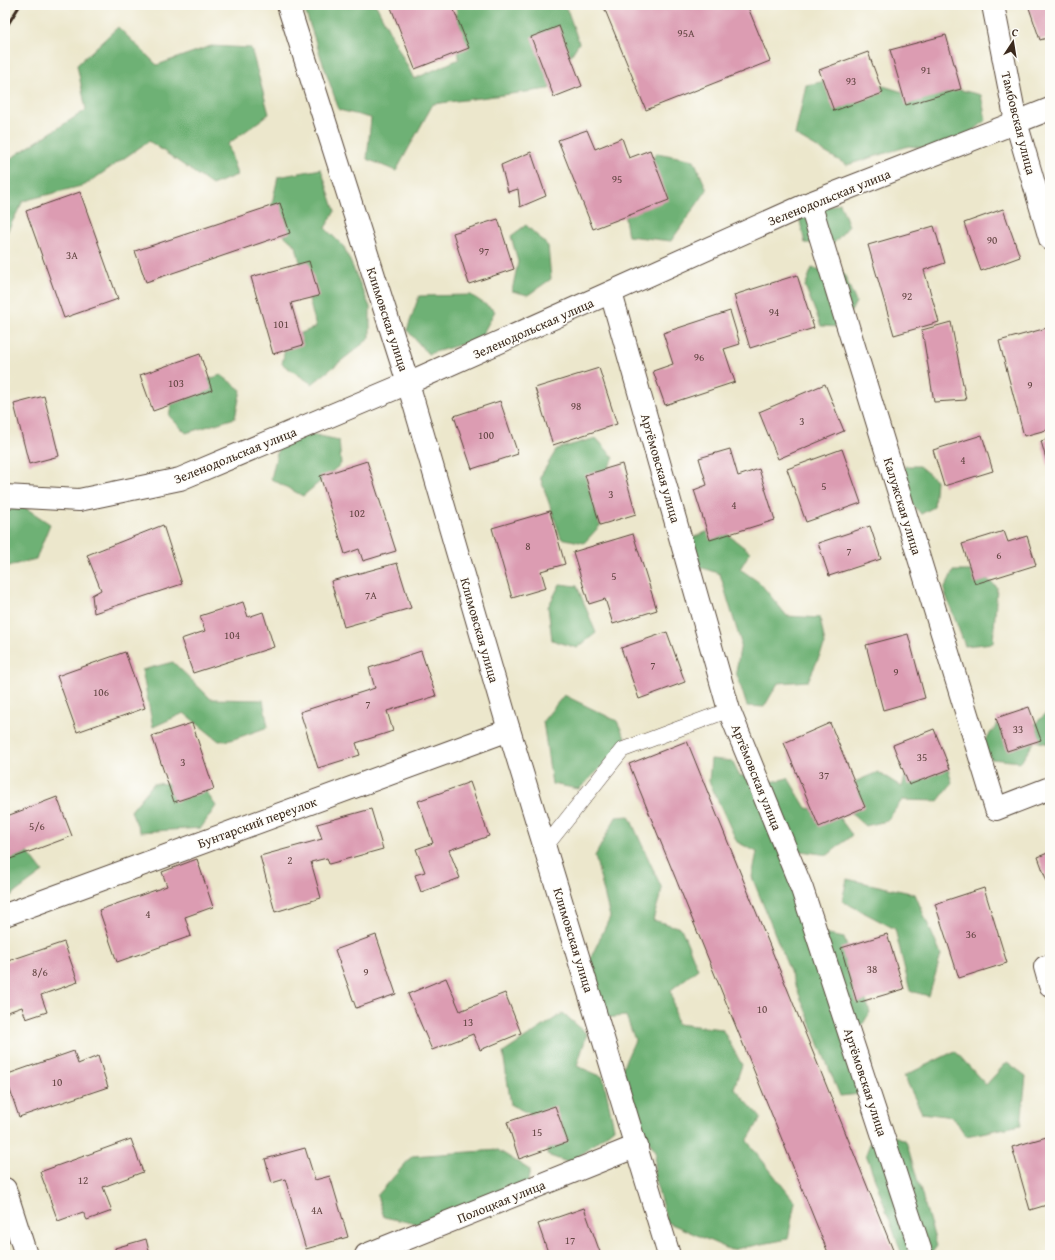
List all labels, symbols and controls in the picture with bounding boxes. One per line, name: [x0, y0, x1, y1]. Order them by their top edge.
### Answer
north arrow: [993, 22, 1033, 62]
text: С: [1010, 24, 1020, 41]
house number: 95А: [677, 25, 695, 41]
house number: 91: [921, 62, 931, 78]
street label: Тамбовская улица: [997, 70, 1041, 177]
house number: 93: [846, 73, 856, 89]
street label: Зеленодольская улица: [765, 164, 894, 231]
house number: 95: [612, 171, 622, 187]
house number: 90: [987, 232, 997, 248]
house number: 97: [479, 243, 489, 259]
house number: 3А: [66, 247, 78, 263]
street label: Климовская улица: [362, 265, 414, 374]
house number: 92: [902, 288, 912, 304]
street label: Зеленодольская улица: [470, 293, 597, 364]
house number: 94: [769, 304, 779, 320]
house number: 101: [273, 316, 289, 332]
house number: 96: [694, 349, 704, 365]
house number: 103: [168, 375, 184, 391]
house number: 9: [1027, 377, 1033, 393]
house number: 98: [571, 398, 581, 414]
street label: Артёмовская улица: [636, 411, 685, 526]
house number: 3: [799, 413, 805, 429]
street label: Зеленодольская улица: [171, 422, 300, 489]
house number: 100: [478, 427, 494, 443]
house number: 4: [960, 452, 966, 468]
street label: Калужская улица: [879, 455, 927, 558]
house number: 5: [821, 478, 827, 494]
house number: 3: [608, 486, 614, 502]
house number: 4: [731, 497, 737, 513]
house number: 102: [349, 505, 365, 521]
house number: 8: [525, 538, 531, 554]
house number: 7: [846, 543, 852, 559]
house number: 6: [996, 547, 1002, 563]
house number: 5: [611, 568, 617, 584]
street label: Климовская улица: [455, 575, 504, 686]
house number: 7А: [365, 587, 377, 603]
house number: 104: [224, 627, 240, 643]
house number: 7: [650, 657, 656, 673]
house number: 9: [893, 664, 899, 680]
house number: 106: [93, 684, 109, 700]
house number: 7: [365, 696, 371, 712]
street label: Артёмовская улица: [727, 721, 787, 834]
house number: 33: [1013, 721, 1023, 737]
house number: 35: [917, 749, 927, 765]
house number: 3: [180, 754, 186, 770]
house number: 37: [819, 767, 829, 783]
street label: Бунтарский переулок: [195, 792, 320, 853]
house number: 5/6: [29, 818, 45, 834]
house number: 2: [287, 852, 293, 868]
street label: Климовская улица: [549, 886, 599, 996]
house number: 4: [145, 906, 151, 922]
house number: 36: [966, 926, 976, 942]
house number: 38: [867, 961, 877, 977]
house number: 8/6: [32, 964, 48, 980]
house number: 9: [363, 964, 369, 980]
house number: 10: [757, 1001, 767, 1017]
house number: 13: [463, 1014, 473, 1030]
street label: Артёмовская улица: [839, 1026, 892, 1140]
house number: 10: [52, 1074, 62, 1090]
house number: 15: [532, 1124, 542, 1140]
house number: 12: [78, 1172, 88, 1188]
street label: Полоцкая улица: [454, 1175, 549, 1228]
house number: 4А: [311, 1202, 323, 1218]
house number: 17: [565, 1232, 575, 1248]

